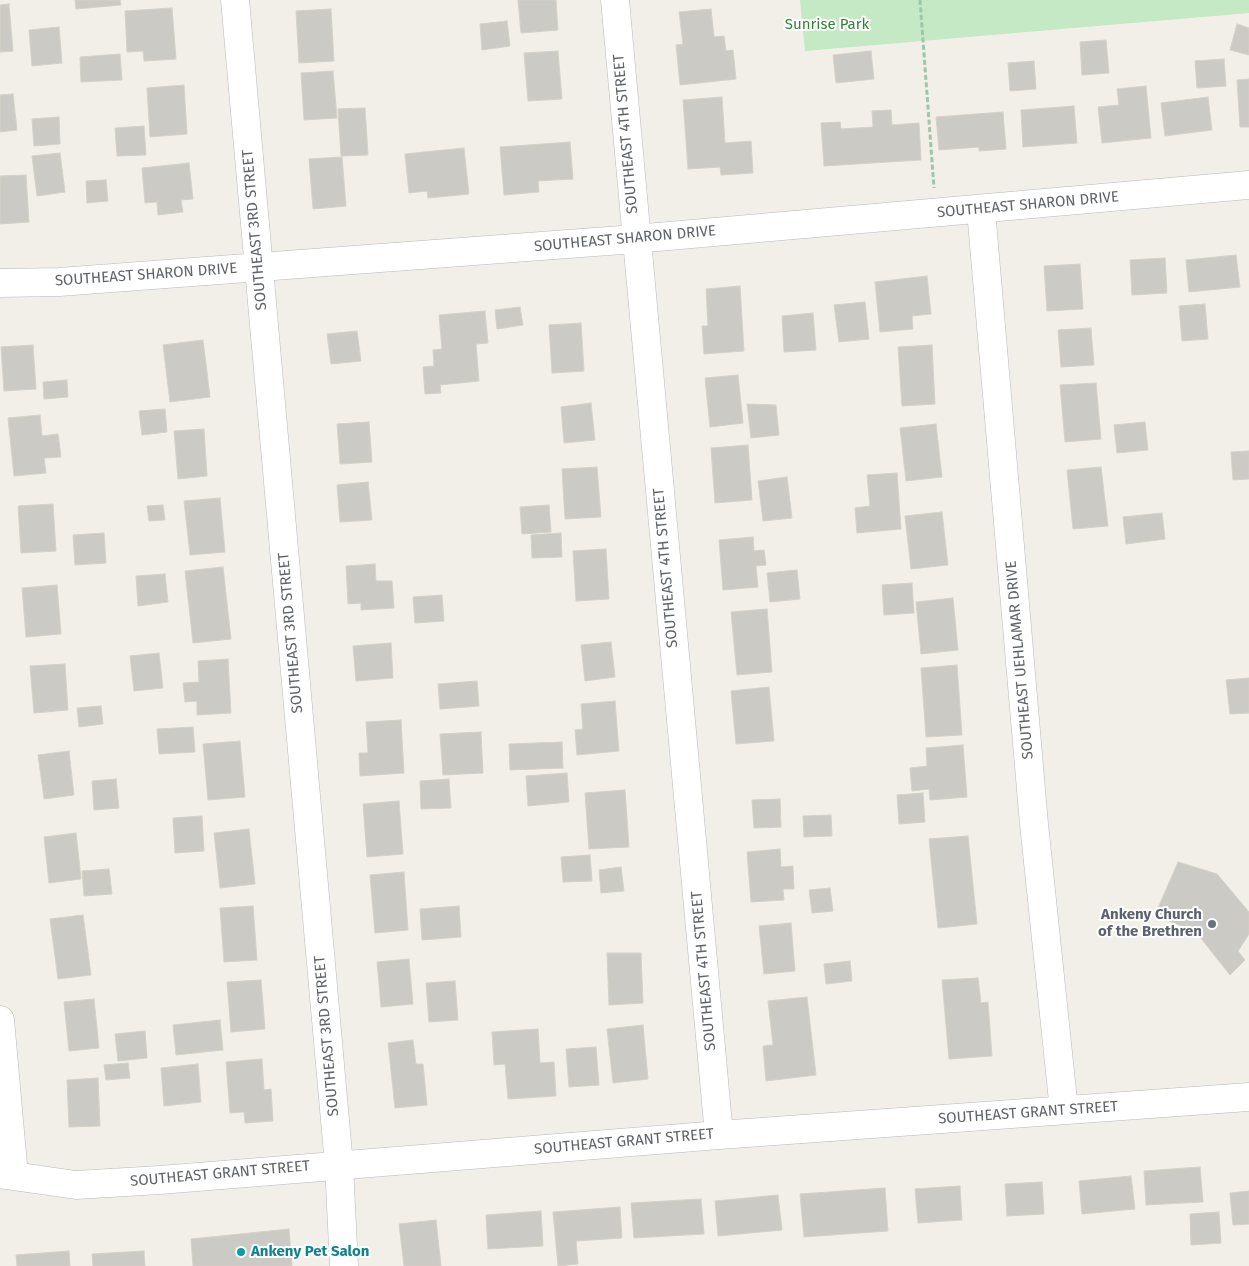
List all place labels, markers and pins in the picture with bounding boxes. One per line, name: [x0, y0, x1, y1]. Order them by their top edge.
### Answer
place label: Ankeny Church of the Brethren: [1098, 906, 1202, 941]
marker: Ankeny Church of the Brethren: [1206, 918, 1218, 930]
place label: Ankeny Pet Salon: [251, 1243, 369, 1261]
marker: Ankeny Pet Salon: [235, 1246, 247, 1258]

